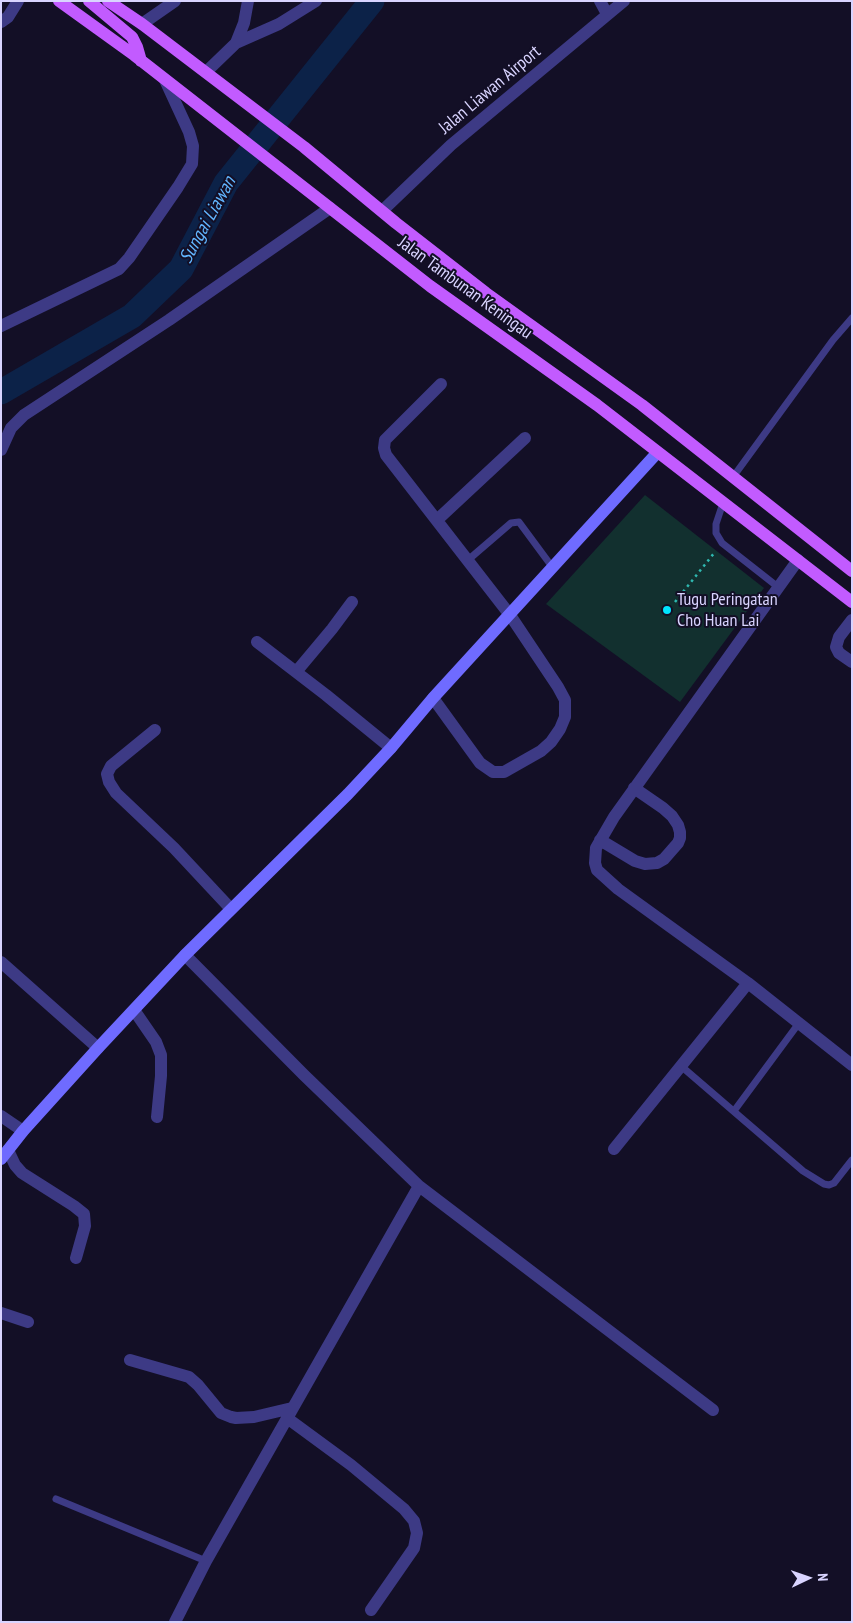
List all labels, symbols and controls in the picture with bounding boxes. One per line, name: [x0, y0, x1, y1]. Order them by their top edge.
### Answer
street label: Jalan Liawan Airport: [435, 41, 545, 139]
water label: Sungai Liawan: [175, 173, 241, 267]
street label: Jalan Tambunan Keningau: [394, 232, 536, 344]
place label: Tugu Peringatan Cho Huan Lai: [677, 589, 778, 632]
marker: Tugu Peringatan Cho Huan Lai: [661, 604, 673, 616]
north arrow: [783, 1553, 833, 1603]
text: N: [814, 1573, 832, 1581]

